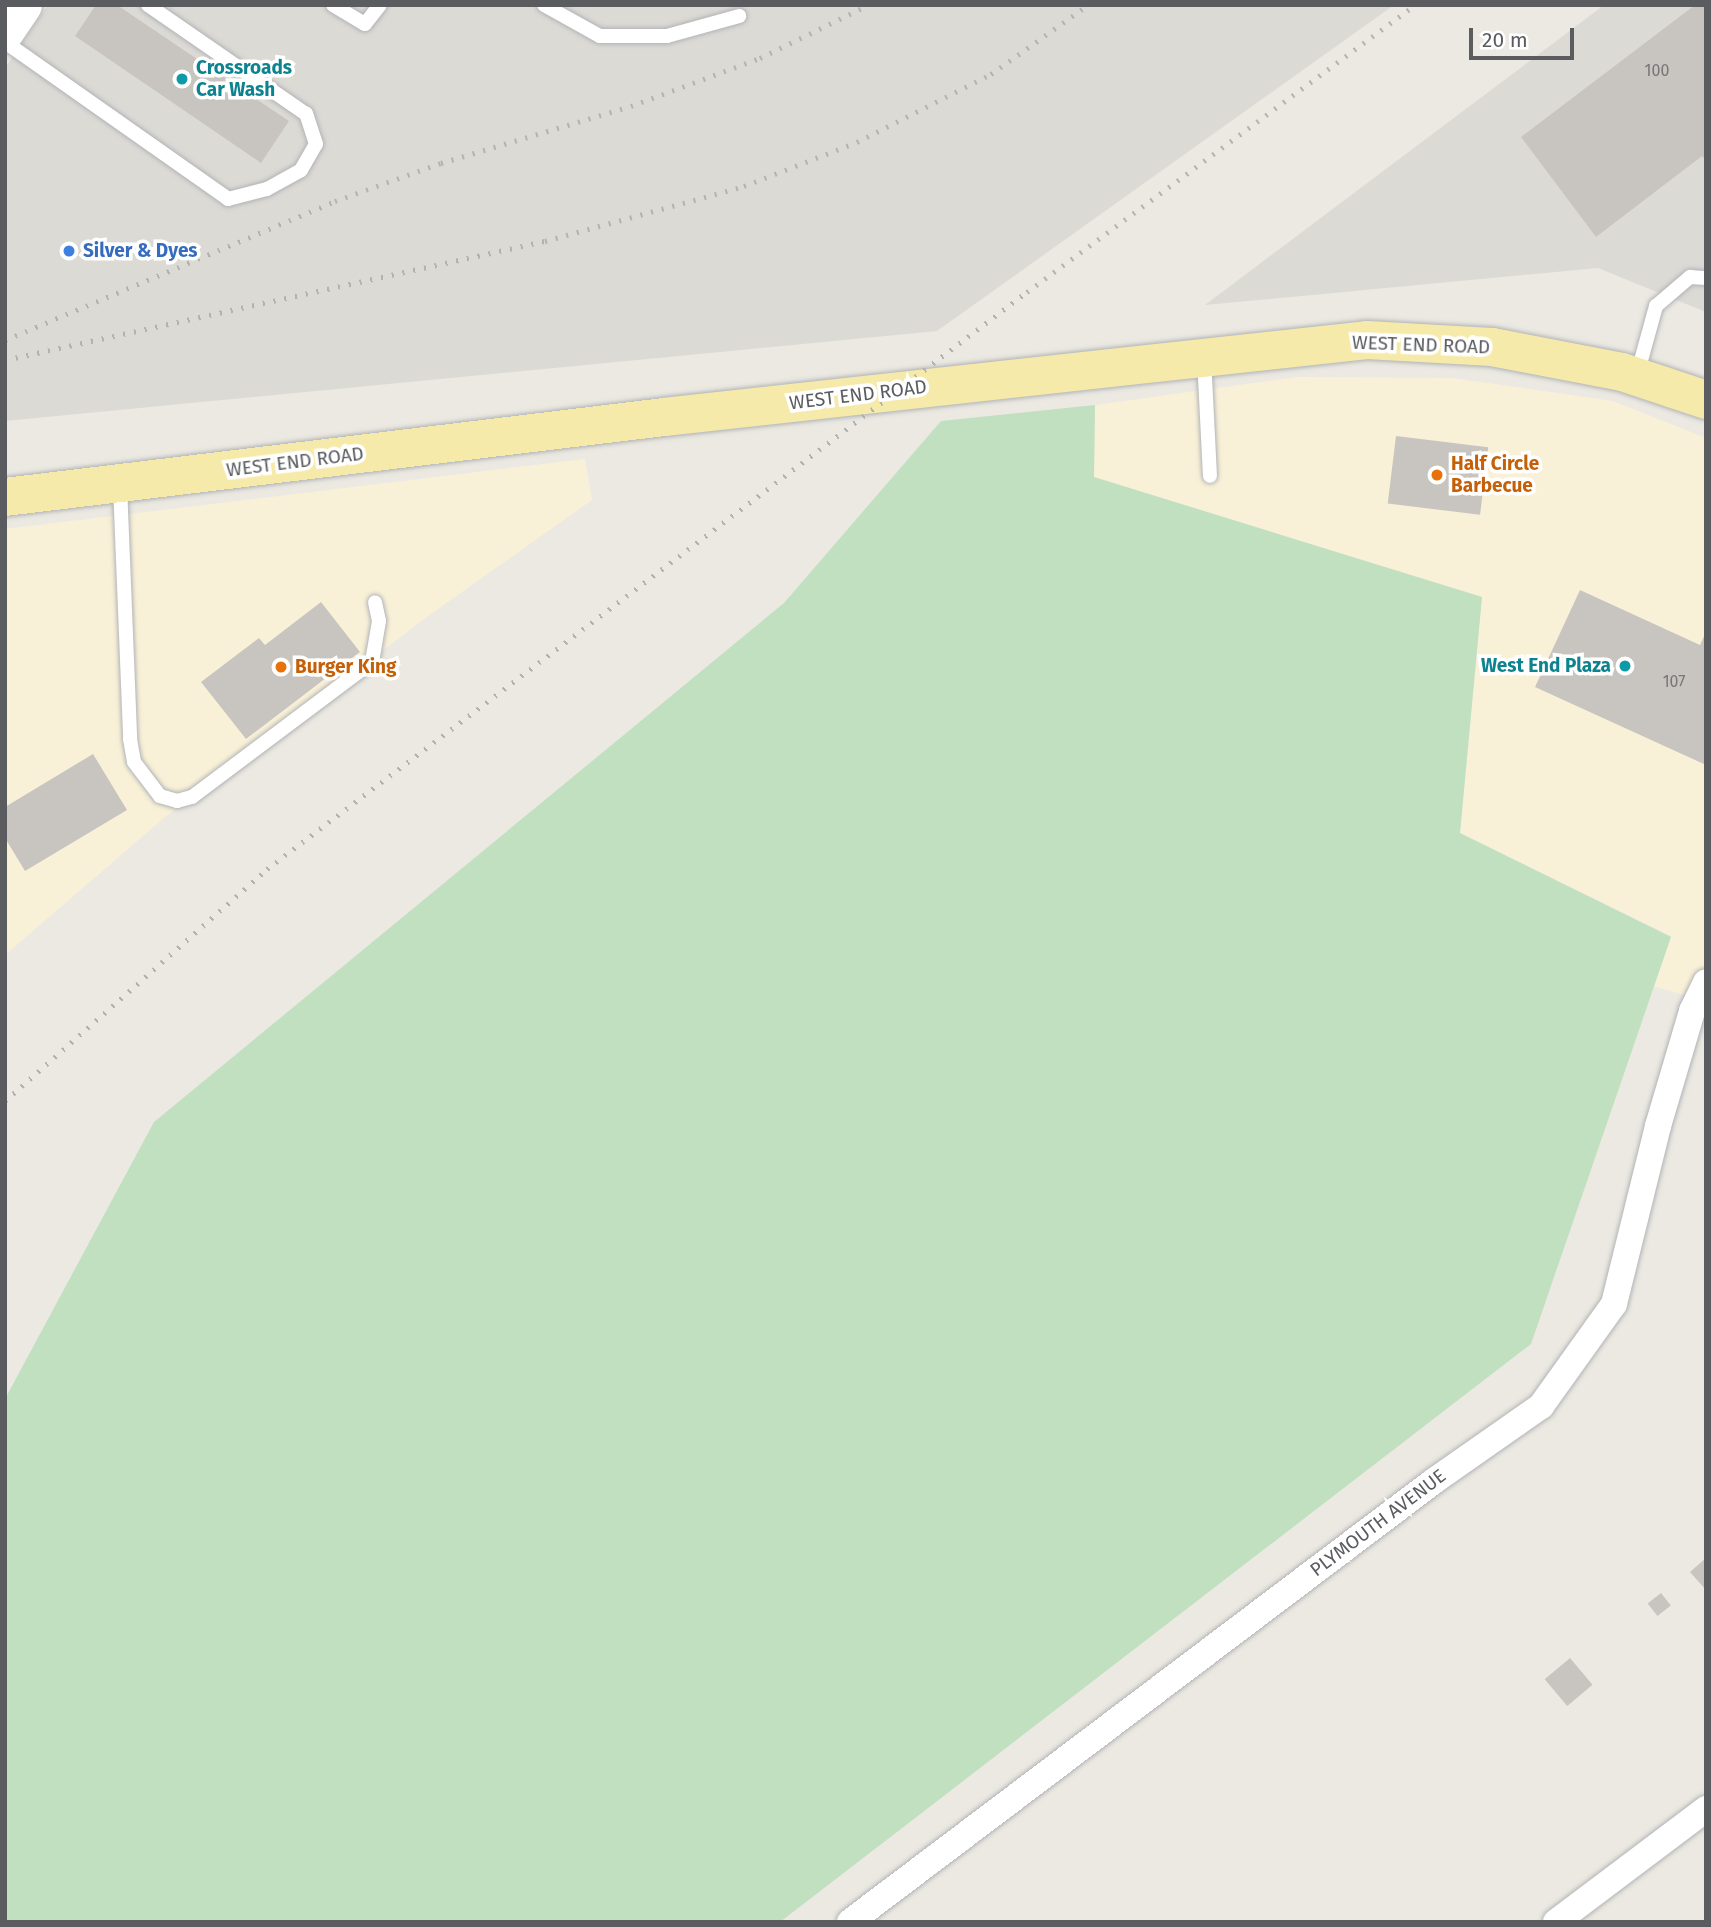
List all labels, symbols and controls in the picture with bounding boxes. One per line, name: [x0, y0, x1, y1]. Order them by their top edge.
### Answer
scale bar: [1473, 14, 1578, 58]
text: 20 m: [1482, 27, 1528, 53]
place label: Crossroads Car Wash: [196, 57, 292, 101]
house number: 100: [1645, 61, 1669, 81]
marker: Crossroads Car Wash: [174, 71, 190, 87]
place label: Silver & Dyes: [83, 240, 198, 262]
marker: Silver & Dyes: [61, 243, 77, 259]
street label: WEST END ROAD: [1352, 331, 1490, 359]
street label: WEST END ROAD: [788, 375, 928, 415]
street label: WEST END ROAD: [225, 442, 365, 482]
place label: Half Circle Barbecue: [1451, 453, 1539, 497]
marker: Half Circle Barbecue: [1429, 467, 1445, 483]
place label: West End Plaza: [1481, 655, 1611, 677]
place label: Burger King: [295, 656, 396, 678]
marker: West End Plaza: [1617, 658, 1633, 674]
marker: Burger King: [273, 659, 289, 675]
house number: 107: [1663, 672, 1685, 692]
street label: PLYMOUTH AVENUE: [1306, 1465, 1450, 1581]

